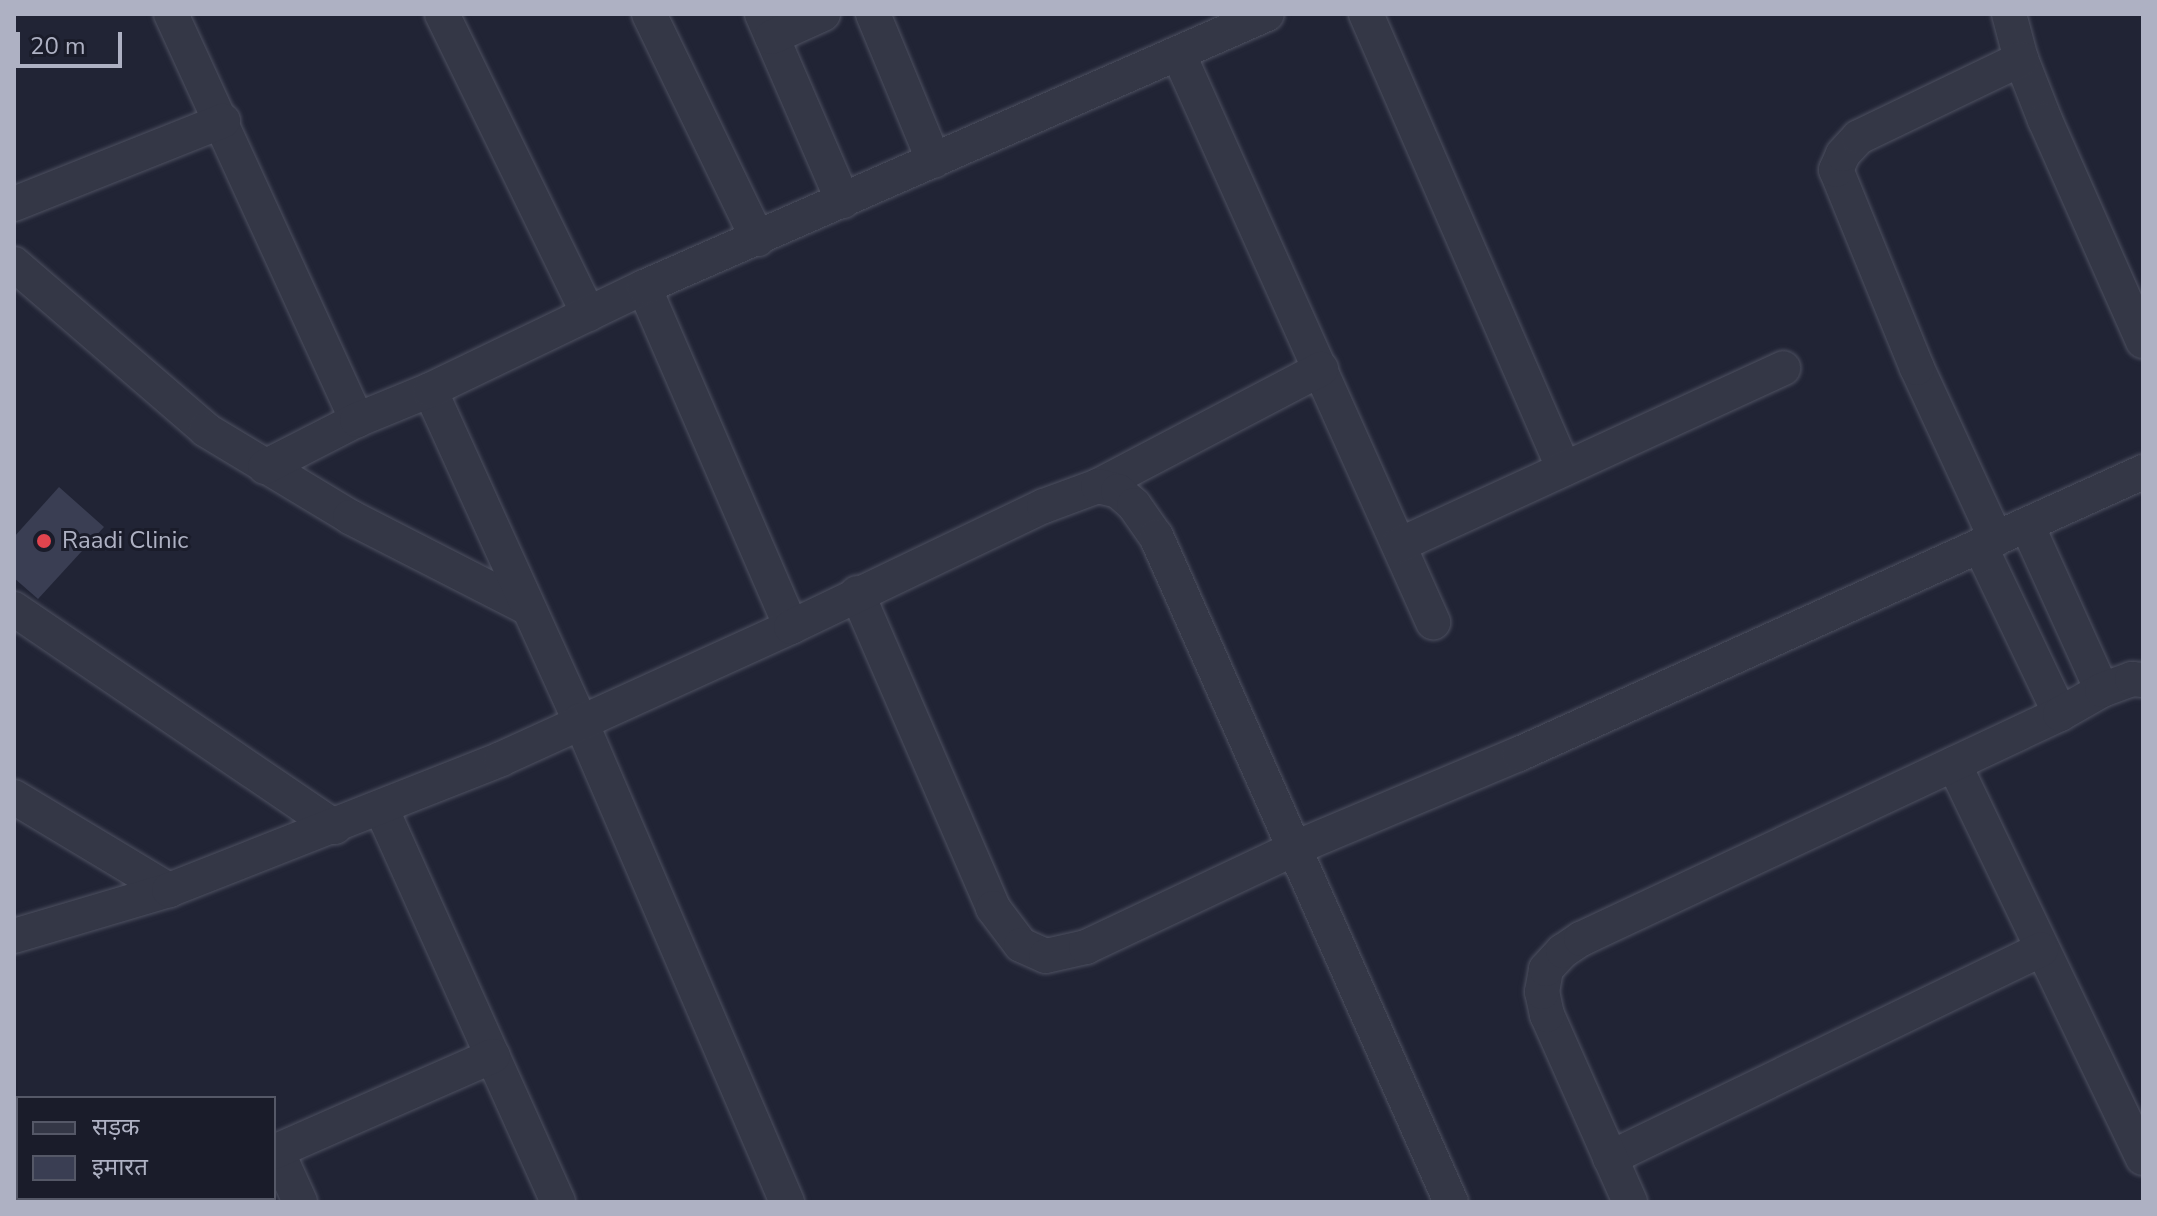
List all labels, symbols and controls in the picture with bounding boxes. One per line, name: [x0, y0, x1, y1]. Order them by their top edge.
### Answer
scale bar: [20, 16, 126, 66]
text: 20 m: [30, 30, 86, 62]
place label: Raadi Clinic: [62, 527, 188, 555]
marker: Raadi Clinic: [33, 530, 55, 552]
legend: [16, 1096, 276, 1200]
text: सड़क: [92, 1111, 140, 1143]
text: इमारत: [92, 1151, 148, 1183]

